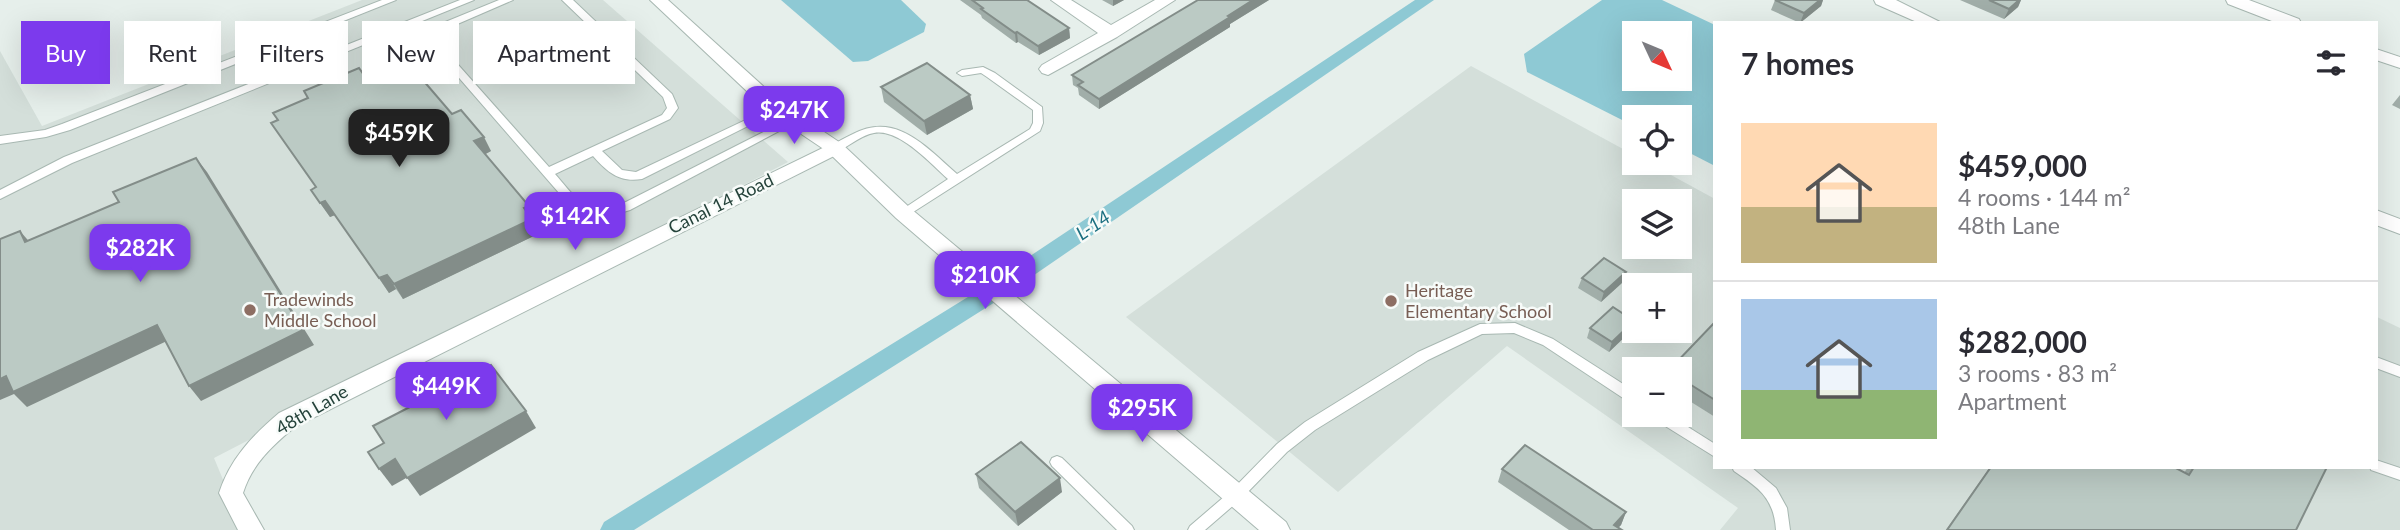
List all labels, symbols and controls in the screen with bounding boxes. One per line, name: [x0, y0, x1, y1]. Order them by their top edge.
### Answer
chip: Buy: [21, 21, 110, 84]
chip: Rent: [124, 21, 221, 84]
chip: Filters: [235, 21, 348, 84]
chip: New: [362, 21, 459, 84]
chip: Apartment: [473, 21, 635, 84]
north arrow: [1622, 21, 1692, 91]
map controls: [1622, 21, 1692, 427]
icon: filters: [2312, 44, 2350, 82]
text: 7 homes: [1741, 45, 1854, 81]
pin: $247K: [745, 86, 843, 146]
text: $247K: [759, 95, 829, 123]
button: locate: [1622, 105, 1692, 175]
pin: $459K: [350, 110, 448, 169]
text: $459K: [364, 118, 434, 146]
text: $459,000: [1958, 147, 2087, 183]
icon: home: [1797, 151, 1881, 235]
street label: Canal 14 Road: [664, 168, 777, 238]
text: 4 rooms · 144 m²: [1958, 183, 2130, 211]
button: layers: [1622, 189, 1692, 259]
pin: $142K: [526, 192, 624, 252]
text: $142K: [540, 201, 610, 229]
water label: L-14: [1071, 205, 1114, 244]
text: 48th Lane: [1958, 211, 2060, 239]
pin: $282K: [91, 224, 189, 284]
text: $282K: [105, 233, 175, 261]
pin: $210K: [936, 252, 1034, 311]
text: $210K: [950, 260, 1020, 288]
button: +: [1622, 273, 1692, 343]
place label: Heritage Elementary School: [1405, 279, 1552, 322]
place label: Tradewinds Middle School: [264, 288, 376, 331]
marker: Heritage Elementary School: [1383, 293, 1399, 309]
marker: Tradewinds Middle School: [242, 302, 258, 318]
text: $282,000: [1958, 323, 2087, 359]
icon: home: [1797, 327, 1881, 411]
button: −: [1622, 357, 1692, 427]
text: 3 rooms · 83 m²: [1958, 359, 2117, 387]
pin: $449K: [397, 362, 495, 422]
text: $449K: [411, 371, 481, 399]
street label: 48th Lane: [271, 380, 352, 439]
pin: $295K: [1093, 384, 1191, 444]
text: Apartment: [1958, 387, 2066, 415]
text: $295K: [1107, 393, 1177, 421]

